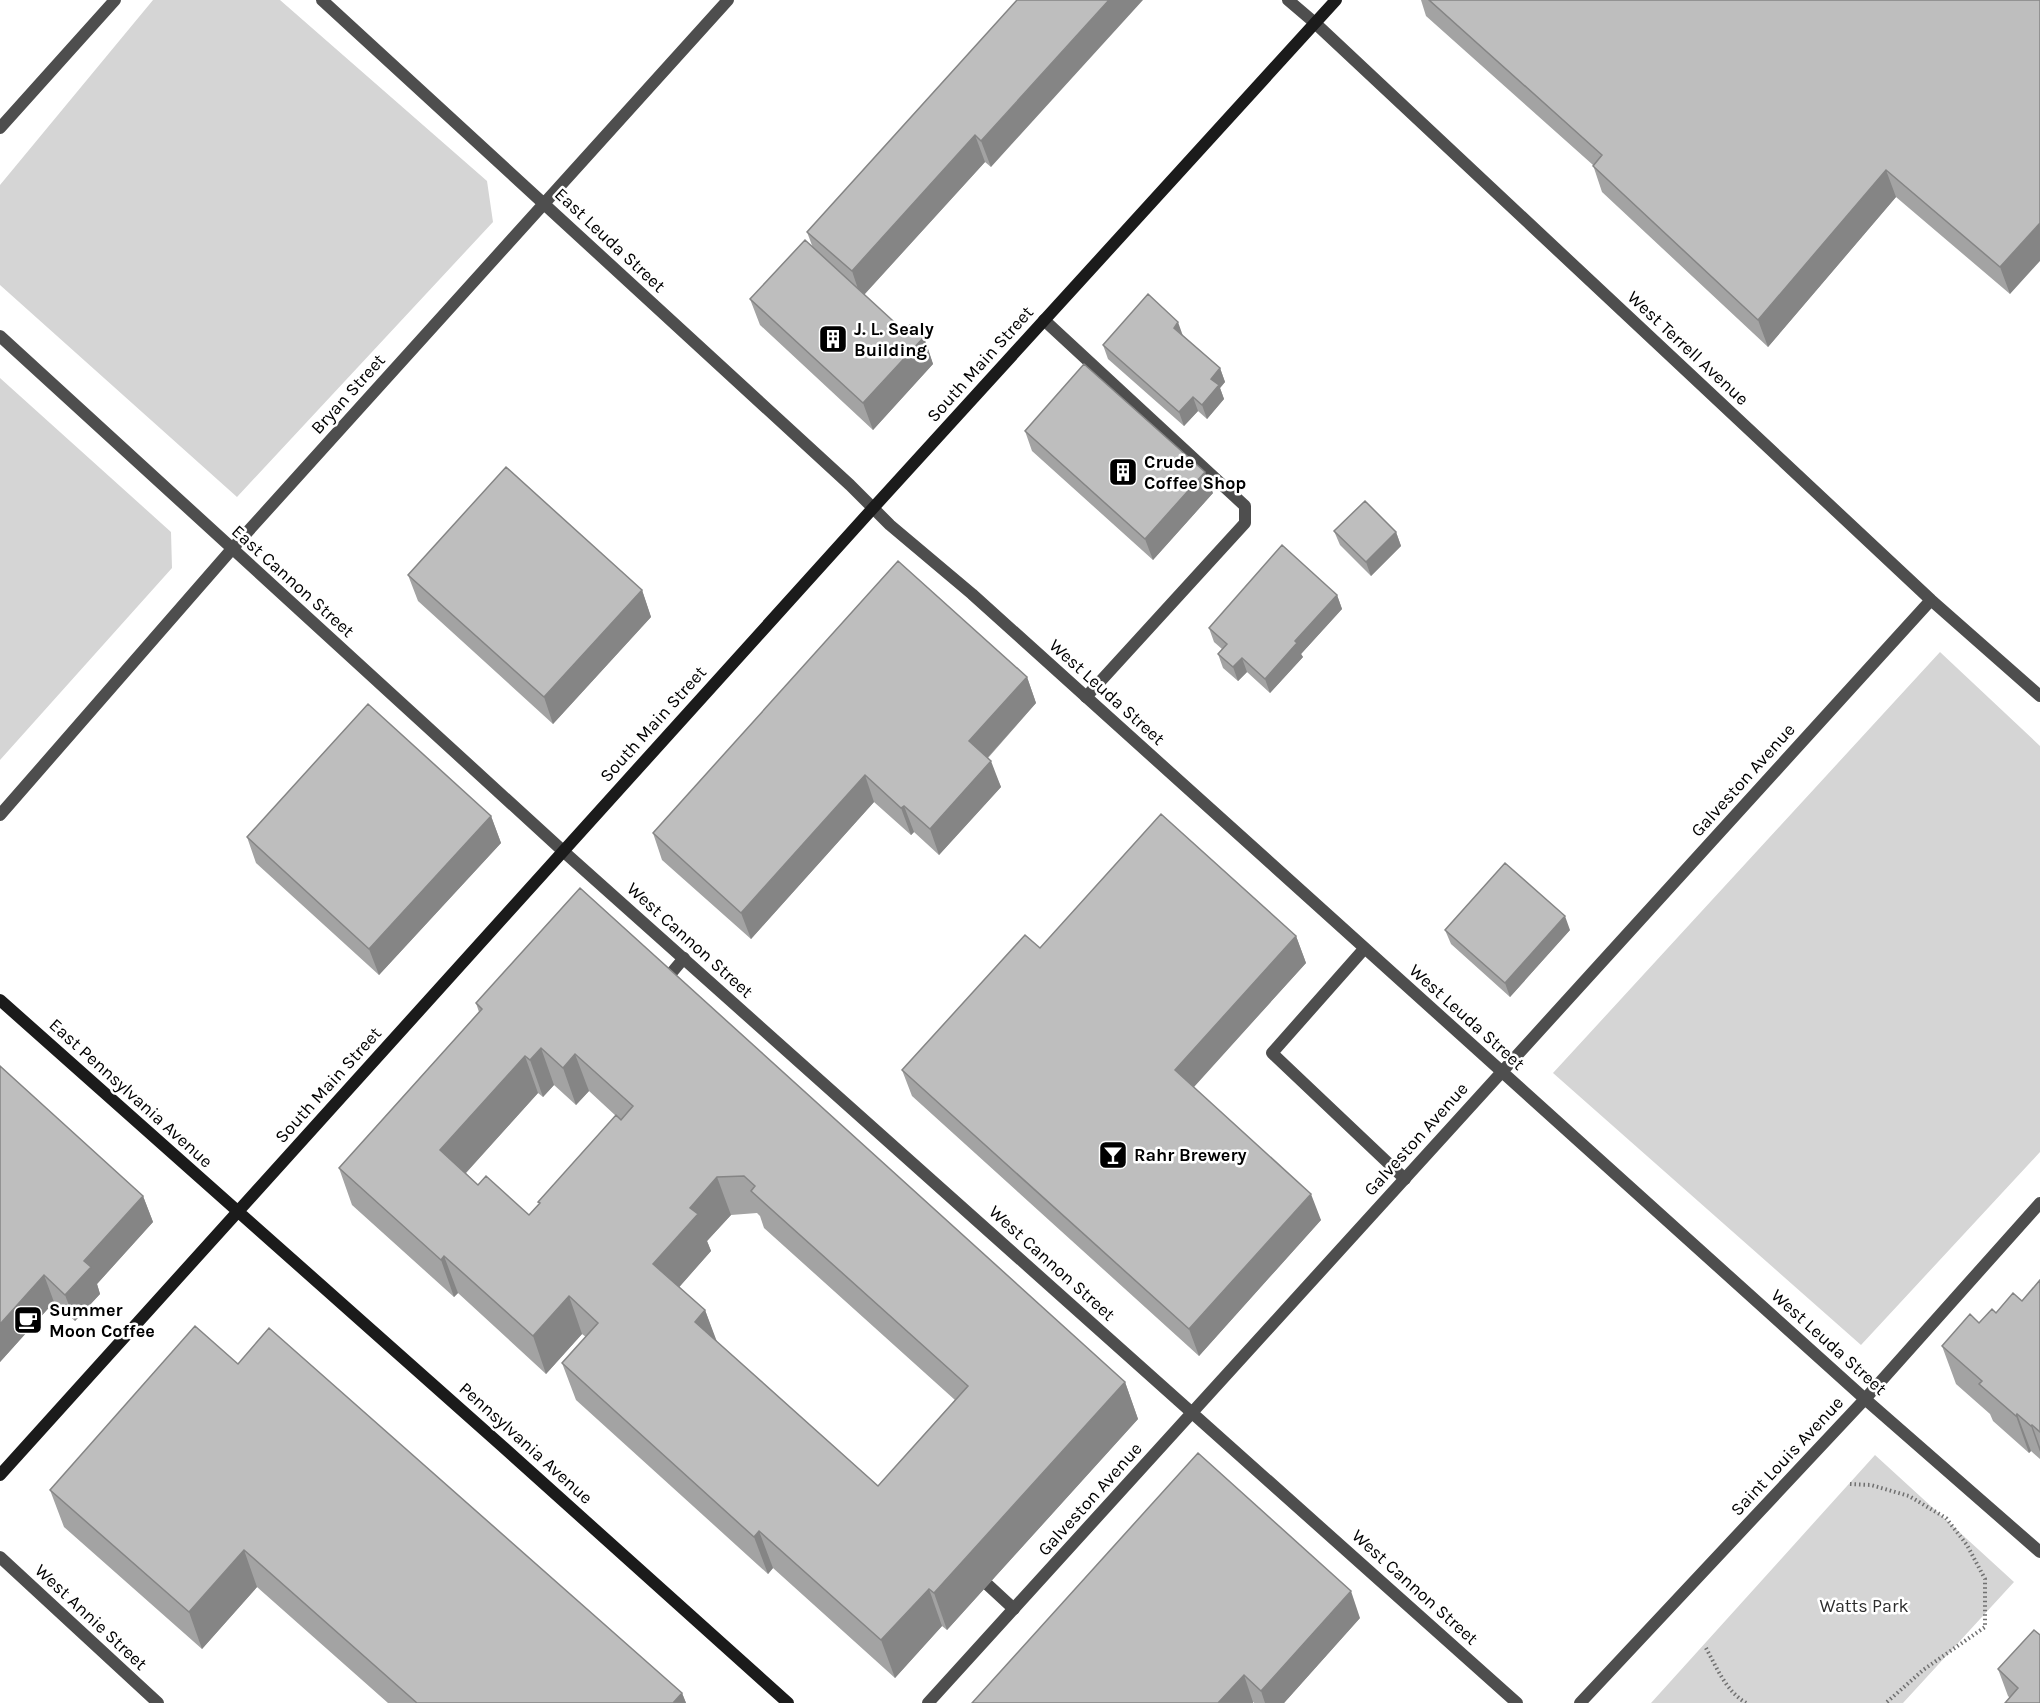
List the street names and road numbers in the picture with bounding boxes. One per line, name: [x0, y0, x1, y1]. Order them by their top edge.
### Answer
street label: East Leuda Street: [550, 183, 670, 297]
street label: West Terrell Avenue: [1623, 286, 1753, 410]
street label: South Main Street: [922, 301, 1038, 427]
street label: Bryan Street: [306, 349, 390, 439]
street label: East Cannon Street: [227, 520, 359, 642]
street label: West Leuda Street: [1045, 634, 1170, 750]
street label: South Main Street: [595, 661, 711, 787]
street label: Galveston Avenue: [1686, 719, 1800, 841]
street label: West Cannon Street: [622, 878, 758, 1003]
street label: West Leuda Street: [1405, 959, 1530, 1075]
street label: East Pennsylvania Avenue: [45, 1014, 217, 1172]
street label: South Main Street: [270, 1022, 386, 1148]
street label: Galveston Avenue: [1359, 1078, 1473, 1200]
street label: West Cannon Street: [984, 1201, 1120, 1326]
street label: West Leuda Street: [1767, 1284, 1892, 1400]
street label: Pennsylvania Avenue: [455, 1377, 597, 1509]
street label: Saint Louis Avenue: [1726, 1392, 1848, 1520]
street label: Galveston Avenue: [1033, 1438, 1147, 1560]
street label: West Cannon Street: [1347, 1525, 1483, 1650]
street label: West Annie Street: [30, 1559, 152, 1675]

